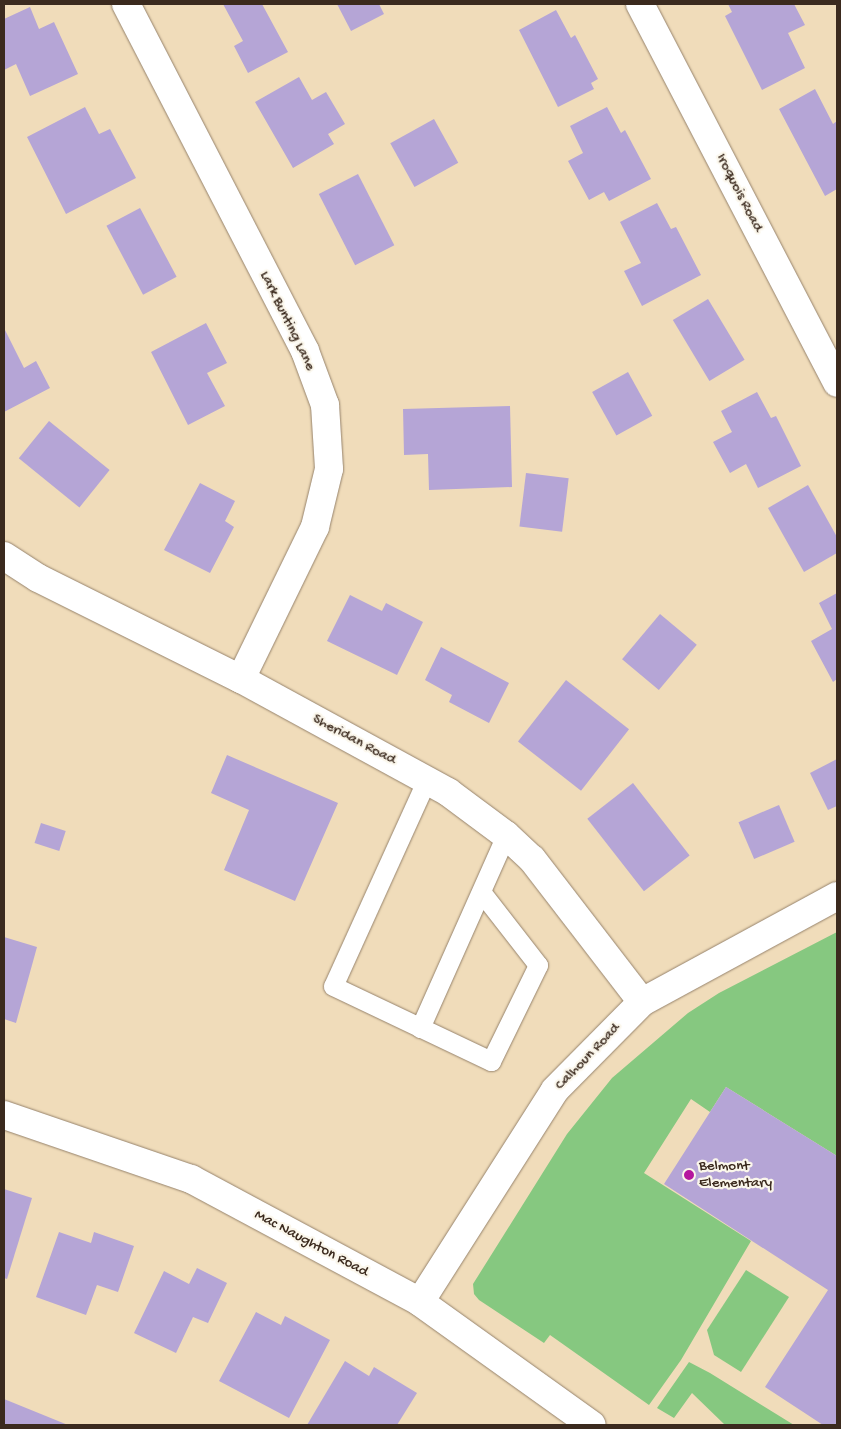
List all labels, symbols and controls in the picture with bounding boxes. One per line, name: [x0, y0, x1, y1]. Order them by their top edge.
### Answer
street label: Iroquois Road: [712, 151, 766, 235]
street label: Lark Bunting Lane: [255, 268, 319, 374]
street label: Sheridan Road: [309, 710, 399, 770]
street label: Calhoun Road: [552, 1020, 624, 1094]
place label: Belmont Elementary: [699, 1157, 772, 1192]
marker: Belmont Elementary: [683, 1169, 695, 1181]
street label: Mac Naughton Road: [251, 1206, 371, 1282]

